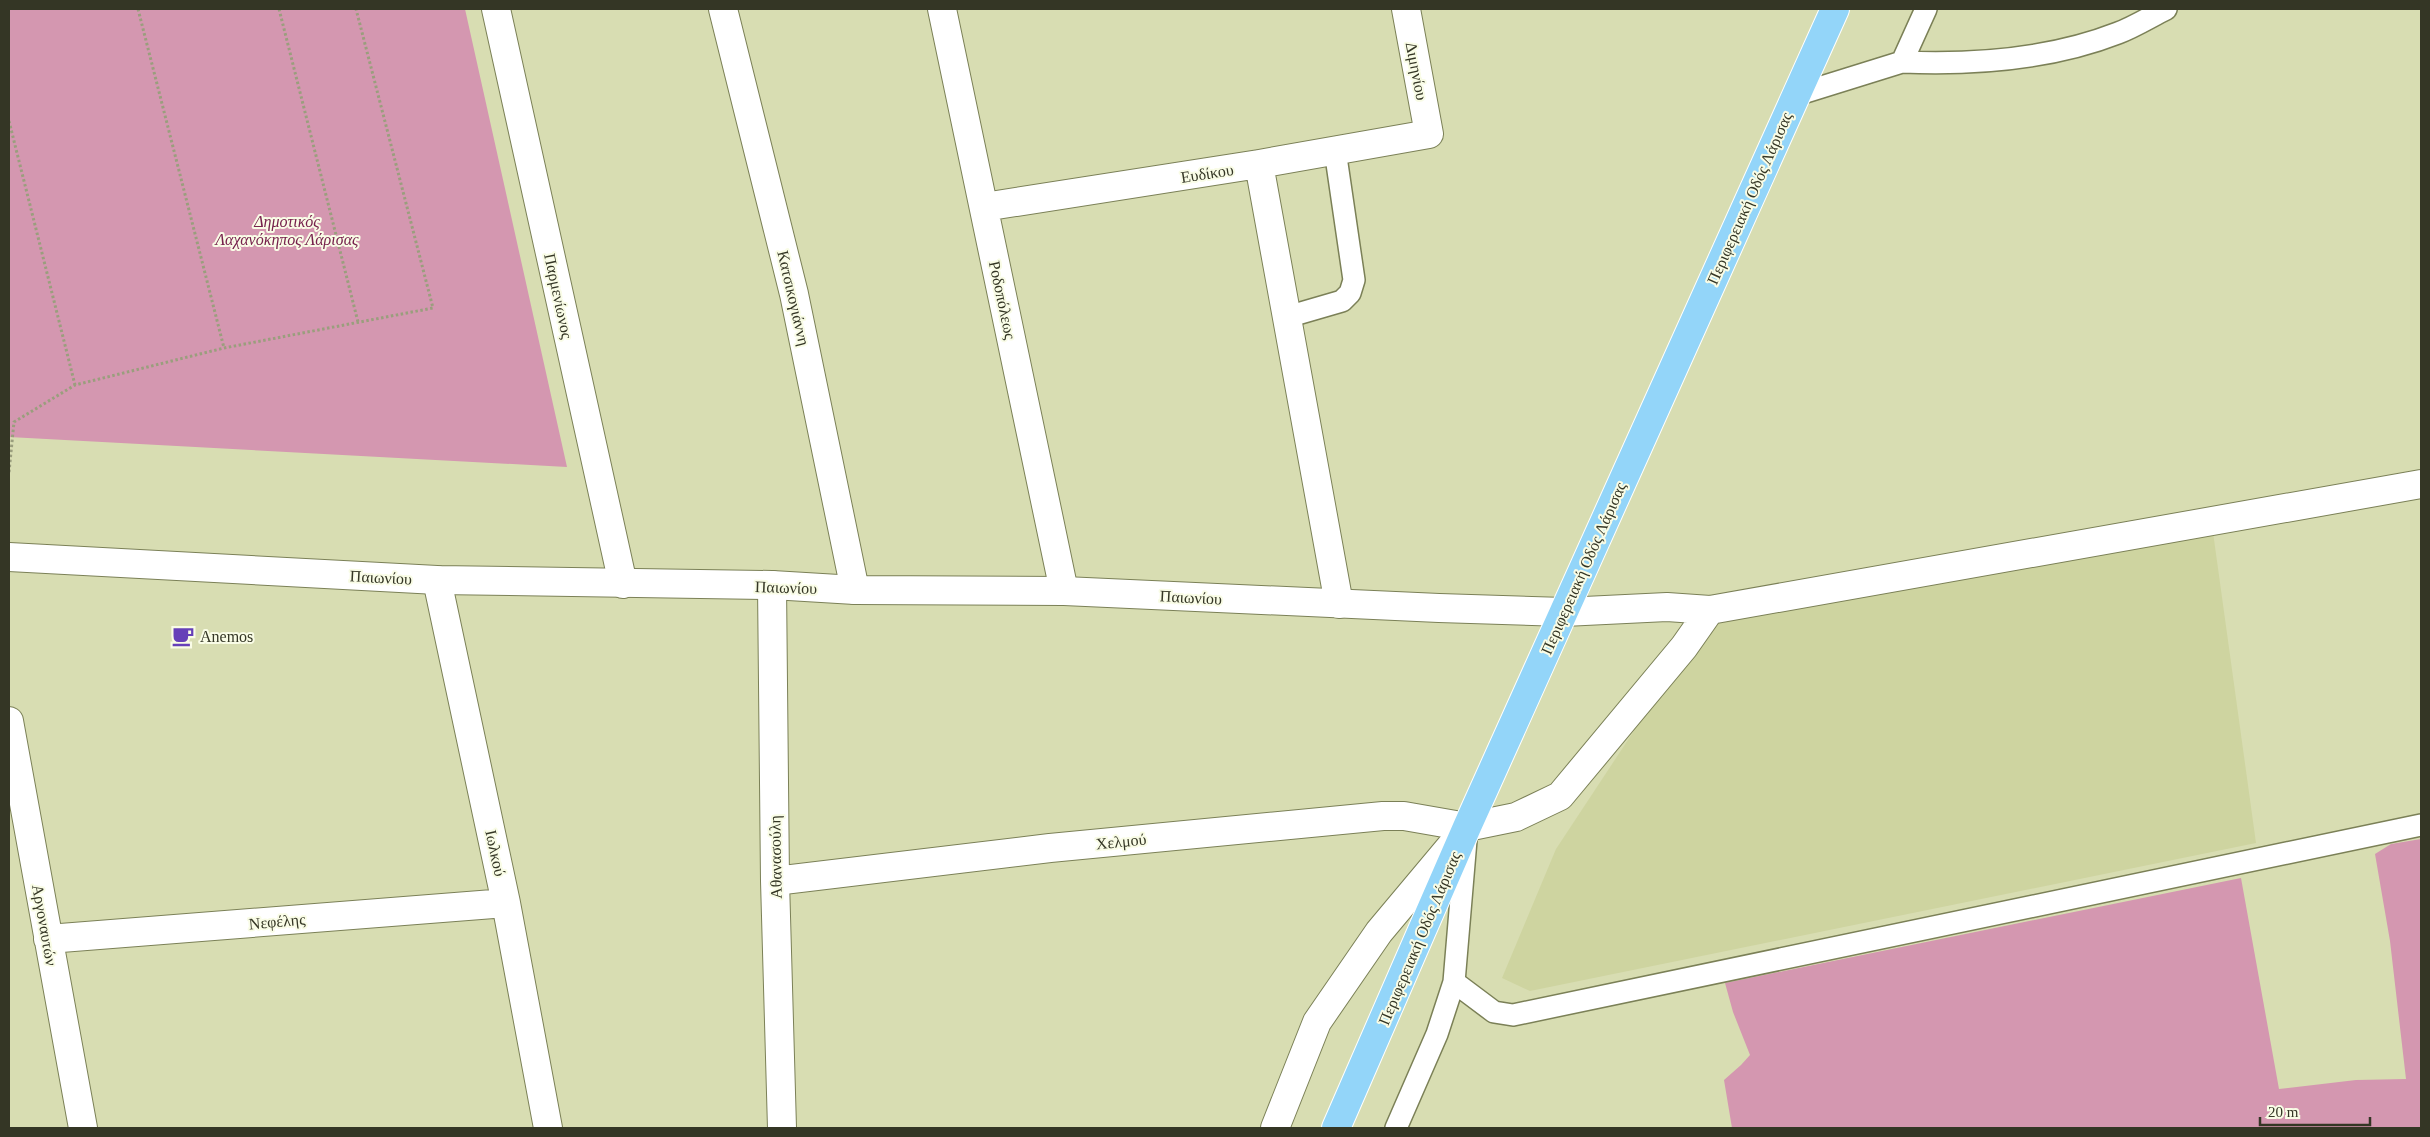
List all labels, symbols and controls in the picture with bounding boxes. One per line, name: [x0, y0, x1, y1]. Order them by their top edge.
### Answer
street label: Διμηνίου: [1402, 41, 1430, 102]
street label: Περιφερειακή Οδός Λάρισας: [1704, 109, 1796, 287]
street label: Ευδίκου: [1179, 161, 1235, 186]
park label: Δημοτικός Λαχανόκηπος Λάρισας: [213, 213, 359, 249]
street label: Κατσικογιάννη: [773, 249, 813, 348]
street label: Παρμενίωνος: [540, 252, 576, 341]
street label: Ροδοπόλεως: [986, 259, 1019, 342]
street label: Περιφερειακή Οδός Λάρισας: [1538, 479, 1630, 657]
street label: Παιωνίου: [349, 567, 413, 588]
street label: Παιωνίου: [755, 578, 817, 597]
street label: Παιωνίου: [1159, 587, 1223, 608]
cafe icon: Anemos: [170, 623, 196, 649]
place label: Anemos: [200, 628, 253, 645]
street label: Αθανασούλη: [766, 815, 786, 899]
street label: Ιωλκού: [482, 828, 509, 878]
street label: Χελμού: [1095, 830, 1147, 854]
street label: Περιφερειακή Οδός Λάρισας: [1375, 848, 1465, 1028]
street label: Αργοναυτών: [28, 883, 60, 967]
street label: Νεφέλης: [248, 911, 307, 933]
scale bar: [2260, 1094, 2370, 1126]
text: 20 m: [2268, 1104, 2299, 1120]

